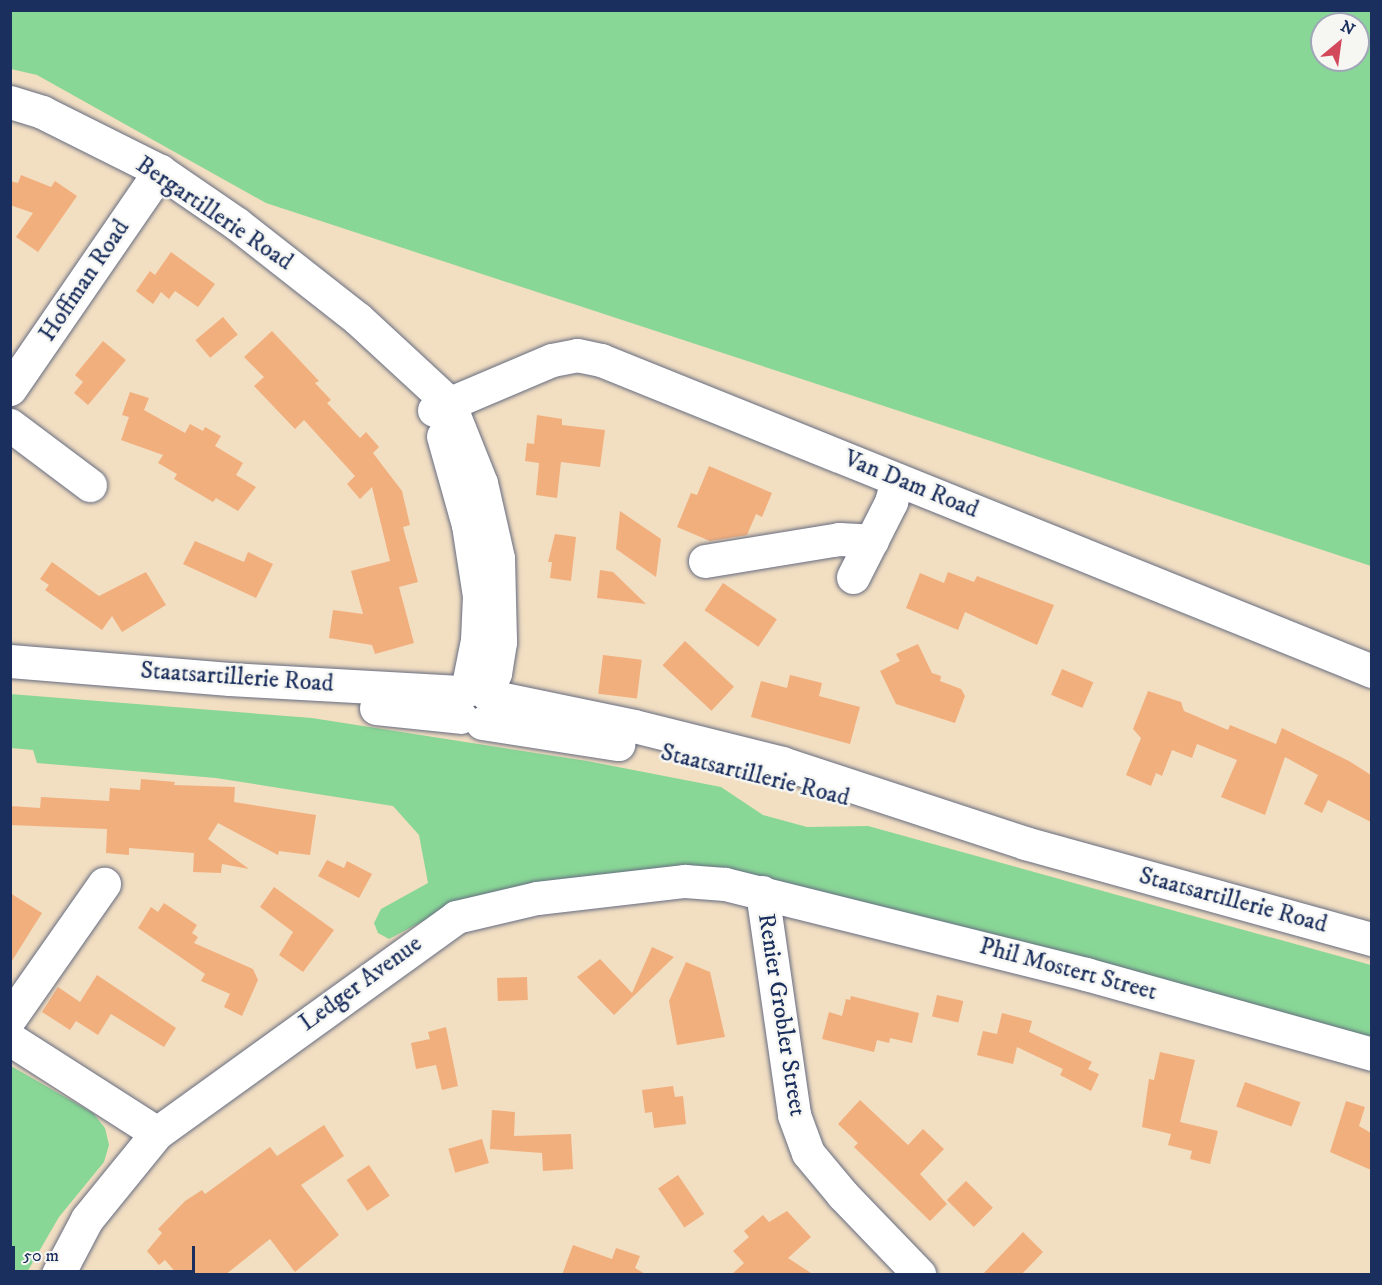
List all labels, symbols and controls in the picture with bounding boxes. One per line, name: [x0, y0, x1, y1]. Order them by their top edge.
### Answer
north arrow: [1310, 12, 1370, 72]
text: N: [1337, 16, 1358, 40]
street label: Bergartillerie Road: [130, 151, 298, 277]
street label: Hoffman Road: [34, 215, 136, 347]
street label: Van Dam Road: [840, 445, 982, 525]
street label: Staatsartillerie Road: [139, 657, 335, 699]
street label: Staatsartillerie Road: [658, 739, 852, 813]
street label: Staatsartillerie Road: [1136, 862, 1330, 940]
street label: Renier Grobler Street: [751, 912, 811, 1118]
street label: Ledger Avenue: [294, 930, 428, 1038]
street label: Phil Mostert Street: [976, 932, 1160, 1008]
scale bar: [15, 1234, 198, 1272]
text: 50 m: [23, 1245, 59, 1267]

